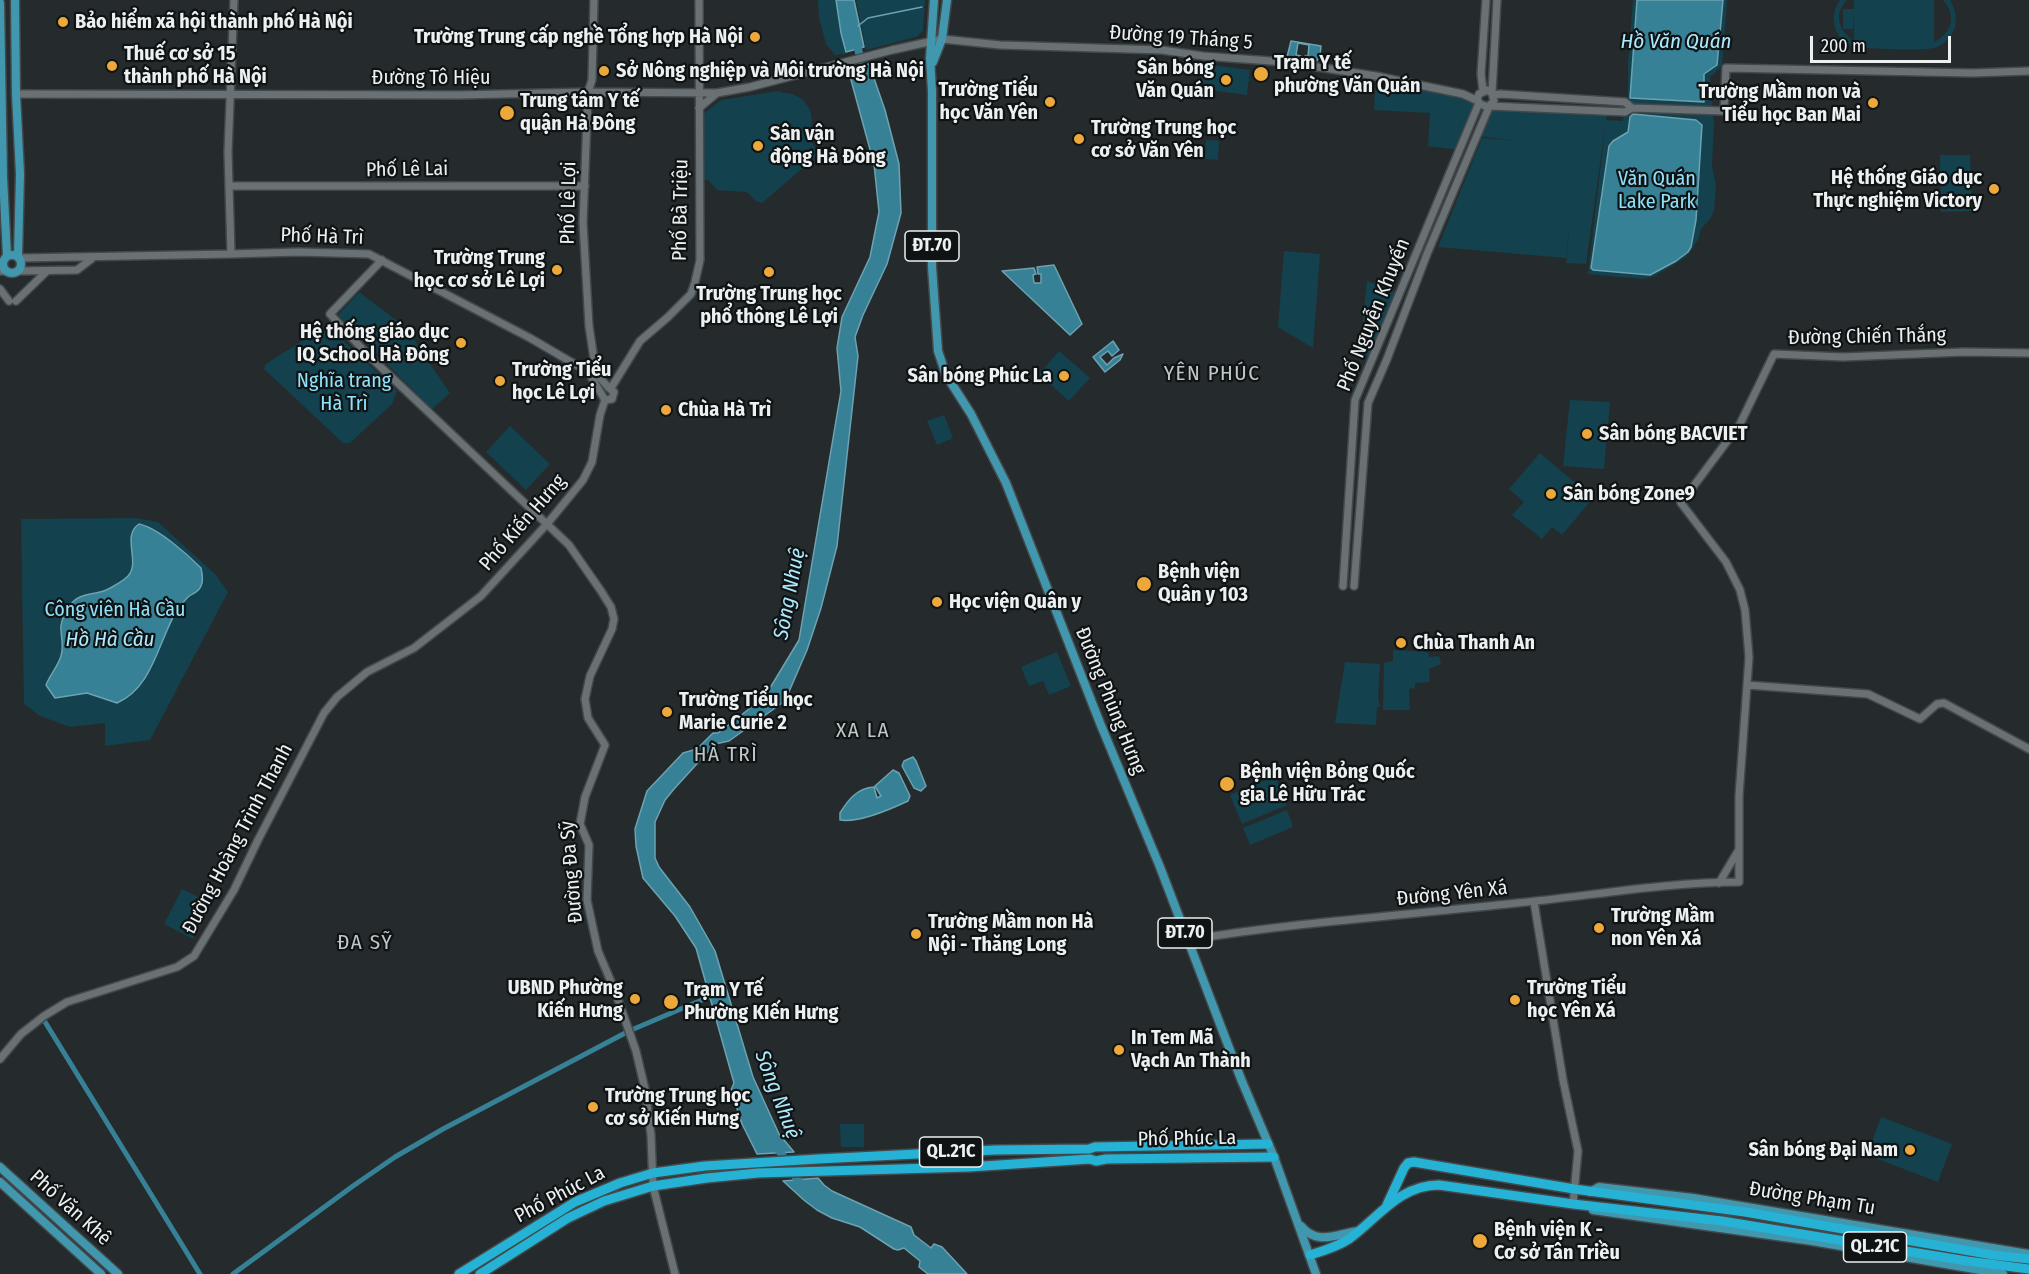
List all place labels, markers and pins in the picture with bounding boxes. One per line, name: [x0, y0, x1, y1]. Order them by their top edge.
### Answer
place label: Bảo hiểm xã hội thành phố Hà Nội: [75, 10, 353, 34]
marker: Bảo hiểm xã hội thành phố Hà Nội: [56, 15, 70, 29]
place label: Trường Trung cấp nghề Tổng hợp Hà Nội: [414, 25, 743, 49]
marker: Trường Trung cấp nghề Tổng hợp Hà Nội: [748, 30, 762, 44]
place label: Thuế cơ sở 15 thành phố Hà Nội: [124, 42, 267, 89]
place label: Trạm Y tế phường Văn Quán: [1274, 51, 1420, 98]
place label: Sân bóng Văn Quán: [1136, 56, 1214, 103]
marker: Thuế cơ sở 15 thành phố Hà Nội: [105, 59, 119, 73]
place label: Sở Nông nghiệp và Môi trường Hà Nội: [616, 59, 924, 83]
marker: Sở Nông nghiệp và Môi trường Hà Nội: [597, 64, 611, 78]
marker: Trạm Y tế phường Văn Quán: [1252, 65, 1270, 83]
marker: Sân bóng Văn Quán: [1219, 73, 1233, 87]
place label: Trường Tiểu học Văn Yên: [939, 78, 1038, 125]
place label: Trường Mầm non và Tiểu học Ban Mai: [1699, 80, 1861, 127]
place label: Trung tâm Y tế quận Hà Đông: [520, 89, 639, 136]
marker: Trường Tiểu học Văn Yên: [1043, 95, 1057, 109]
marker: Trường Mầm non và Tiểu học Ban Mai: [1866, 96, 1880, 110]
marker: Trung tâm Y tế quận Hà Đông: [498, 104, 516, 122]
place label: Trường Trung học cơ sở Văn Yên: [1091, 116, 1236, 163]
place label: Sân vận động Hà Đông: [770, 122, 886, 169]
marker: Trường Trung học cơ sở Văn Yên: [1072, 132, 1086, 146]
marker: Sân vận động Hà Đông: [751, 139, 765, 153]
place label: Hệ thống Giáo dục Thực nghiệm Victory: [1813, 166, 1982, 213]
marker: Hệ thống Giáo dục Thực nghiệm Victory: [1987, 182, 2001, 196]
place label: Trường Trung học cơ sở Lê Lợi: [414, 246, 545, 293]
marker: Trường Trung học cơ sở Lê Lợi: [550, 263, 564, 277]
marker: Trường Trung học phổ thông Lê Lợi: [762, 265, 776, 279]
place label: Trường Trung học phổ thông Lê Lợi: [696, 282, 842, 329]
place label: Hệ thống giáo dục IQ School Hà Đông: [297, 320, 449, 367]
marker: Hệ thống giáo dục IQ School Hà Đông: [454, 336, 468, 350]
place label: Trường Tiểu học Lê Lợi: [512, 358, 611, 405]
place label: Sân bóng Phúc La: [908, 364, 1052, 388]
marker: Sân bóng Phúc La: [1057, 369, 1071, 383]
marker: Trường Tiểu học Lê Lợi: [493, 374, 507, 388]
place label: Chùa Hà Trì: [678, 398, 771, 422]
marker: Chùa Hà Trì: [659, 403, 673, 417]
place label: Sân bóng BACVIET: [1599, 422, 1747, 446]
marker: Sân bóng BACVIET: [1580, 427, 1594, 441]
place label: Sân bóng Zone9: [1563, 482, 1695, 506]
marker: Sân bóng Zone9: [1544, 487, 1558, 501]
place label: Bệnh viện Quân y 103: [1158, 560, 1248, 607]
marker: Bệnh viện Quân y 103: [1135, 575, 1153, 593]
place label: Học viện Quân y: [949, 590, 1081, 614]
marker: Học viện Quân y: [930, 595, 944, 609]
place label: Chùa Thanh An: [1413, 631, 1535, 655]
marker: Chùa Thanh An: [1394, 636, 1408, 650]
place label: Trường Tiểu học Marie Curie 2: [679, 688, 813, 735]
marker: Trường Tiểu học Marie Curie 2: [660, 705, 674, 719]
place label: Bệnh viện Bỏng Quốc gia Lê Hữu Trác: [1240, 760, 1415, 807]
marker: Bệnh viện Bỏng Quốc gia Lê Hữu Trác: [1218, 775, 1236, 793]
place label: Trường Mầm non Yên Xá: [1611, 904, 1715, 951]
place label: Trường Mầm non Hà Nội - Thăng Long: [928, 910, 1094, 957]
marker: Trường Mầm non Yên Xá: [1592, 921, 1606, 935]
marker: Trường Mầm non Hà Nội - Thăng Long: [909, 927, 923, 941]
place label: UBND Phường Kiến Hưng: [508, 976, 623, 1023]
place label: Trường Tiểu học Yên Xá: [1527, 976, 1626, 1023]
place label: Trạm Y Tế Phường KIến Hưng: [684, 978, 838, 1025]
marker: UBND Phường Kiến Hưng: [628, 992, 642, 1006]
marker: Trạm Y Tế Phường KIến Hưng: [662, 993, 680, 1011]
marker: Trường Tiểu học Yên Xá: [1508, 993, 1522, 1007]
place label: In Tem Mã Vạch An Thành: [1131, 1026, 1251, 1073]
marker: In Tem Mã Vạch An Thành: [1112, 1043, 1126, 1057]
place label: Trường Trung học cơ sở Kiến Hưng: [605, 1084, 750, 1131]
marker: Trường Trung học cơ sở Kiến Hưng: [586, 1100, 600, 1114]
place label: Sân bóng Đại Nam: [1748, 1138, 1898, 1162]
marker: Sân bóng Đại Nam: [1903, 1143, 1917, 1157]
place label: Bệnh viện K - Cơ sở Tân Triều: [1494, 1218, 1620, 1265]
marker: Bệnh viện K - Cơ sở Tân Triều: [1471, 1232, 1489, 1250]

